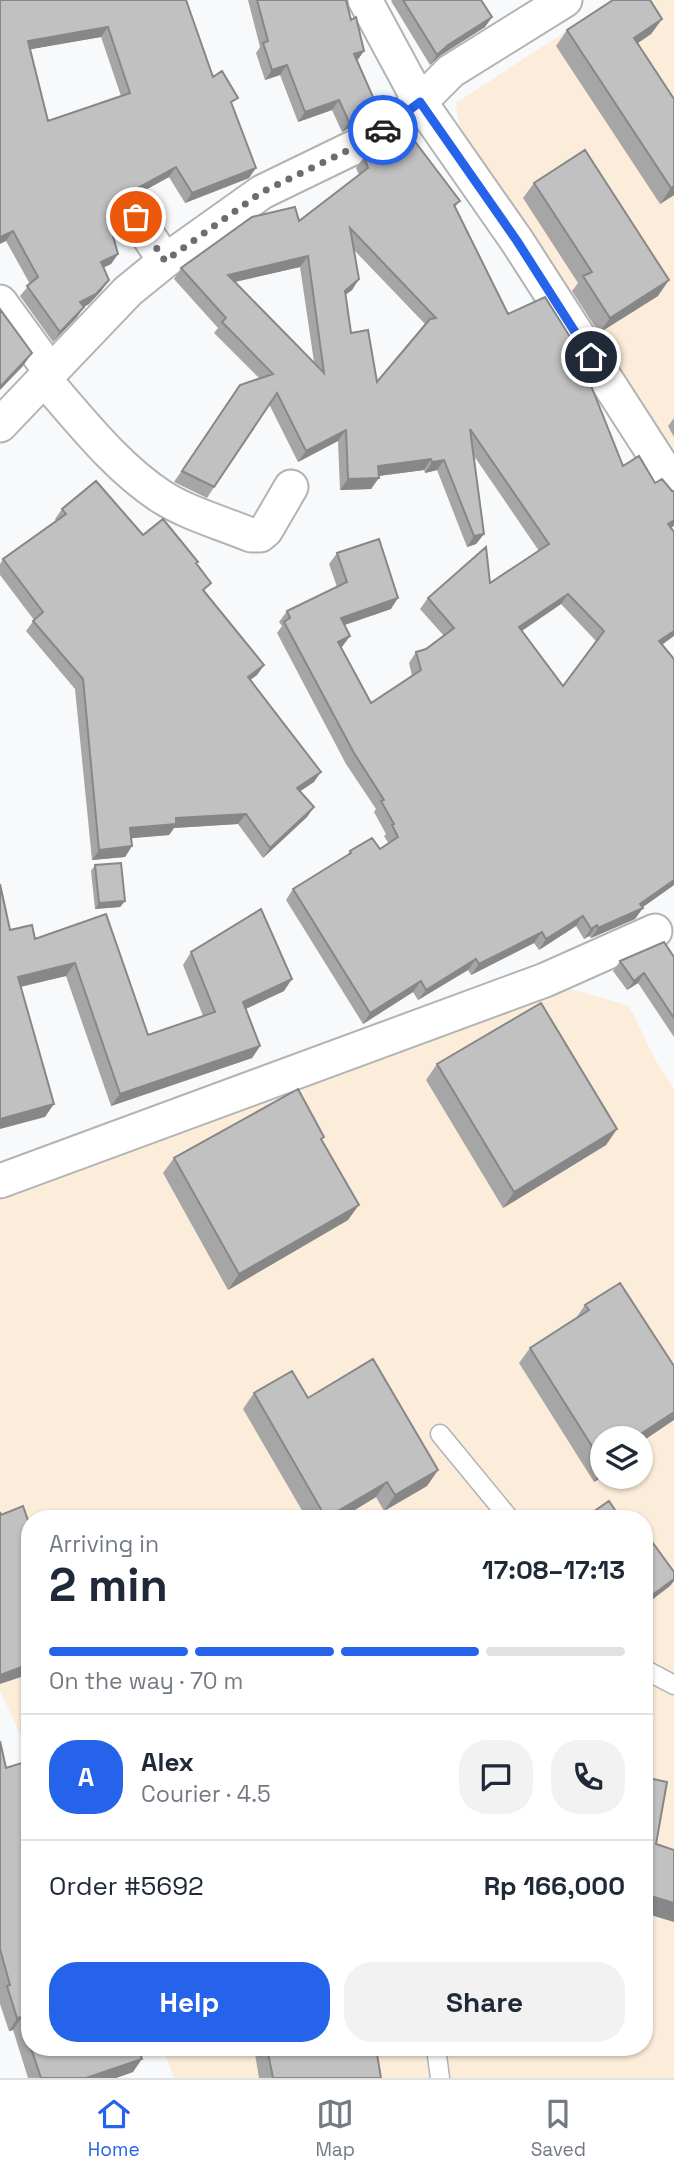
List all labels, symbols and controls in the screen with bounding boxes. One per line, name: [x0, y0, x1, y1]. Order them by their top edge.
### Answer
courier: [348, 95, 418, 165]
icon: car: [364, 111, 402, 149]
pin: [106, 187, 166, 247]
icon: bag: [117, 198, 155, 236]
pin: [561, 327, 621, 387]
icon: home: [572, 338, 610, 376]
map controls: [590, 1426, 653, 1489]
button: layers: [590, 1426, 653, 1489]
text: Arriving in: [49, 1529, 159, 1559]
text: 17:08–17:13: [482, 1553, 625, 1587]
text: 2 min: [49, 1556, 168, 1614]
text: On the way · 70 m: [49, 1666, 243, 1696]
button: chat: [459, 1740, 533, 1814]
button: phone: [551, 1740, 625, 1814]
text: Alex: [141, 1745, 194, 1779]
text: A: [78, 1760, 94, 1794]
text: Courier · 4.5: [141, 1779, 271, 1809]
text: Order #5692: [49, 1869, 204, 1903]
text: Rp 166,000: [484, 1869, 625, 1903]
button: Help: [49, 1962, 330, 2042]
button: Share: [344, 1962, 625, 2042]
tab: Home: [88, 2095, 140, 2162]
tab: Map: [315, 2095, 355, 2162]
tab: Saved: [531, 2095, 586, 2162]

